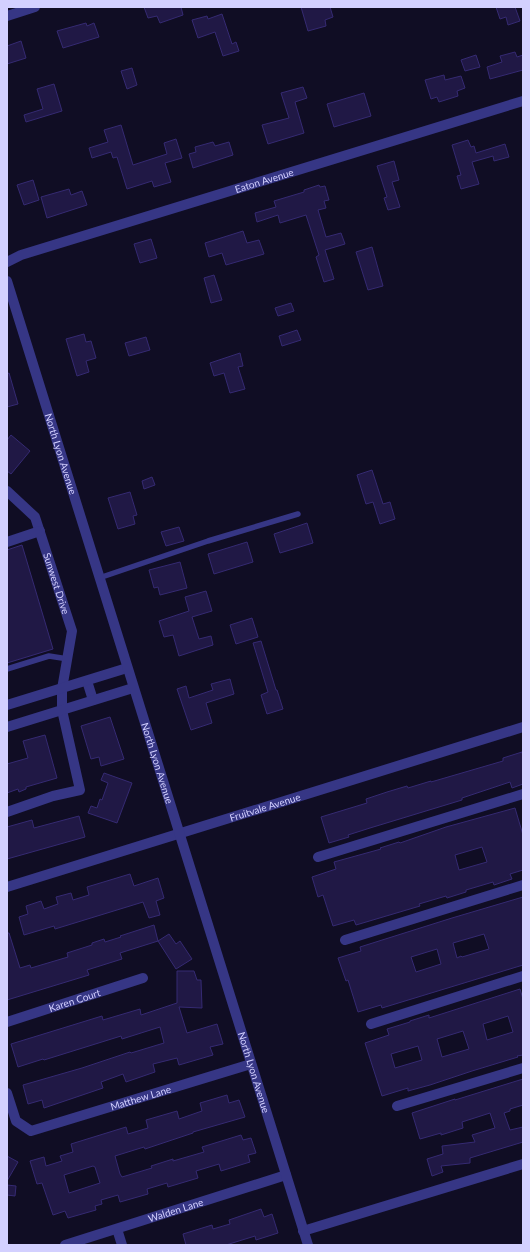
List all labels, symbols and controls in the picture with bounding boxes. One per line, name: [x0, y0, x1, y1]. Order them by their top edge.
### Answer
street label: Eaton Avenue: [233, 166, 295, 195]
street label: North Lyon Avenue: [43, 412, 79, 496]
street label: Sunwest Drive: [41, 551, 72, 616]
street label: North Lyon Avenue: [139, 721, 176, 805]
street label: Fruitvale Avenue: [228, 790, 302, 824]
street label: Karen Court: [47, 986, 102, 1014]
street label: North Lyon Avenue: [236, 1030, 272, 1114]
street label: Matthew Lane: [109, 1083, 172, 1113]
street label: Walden Lane: [147, 1196, 205, 1224]

